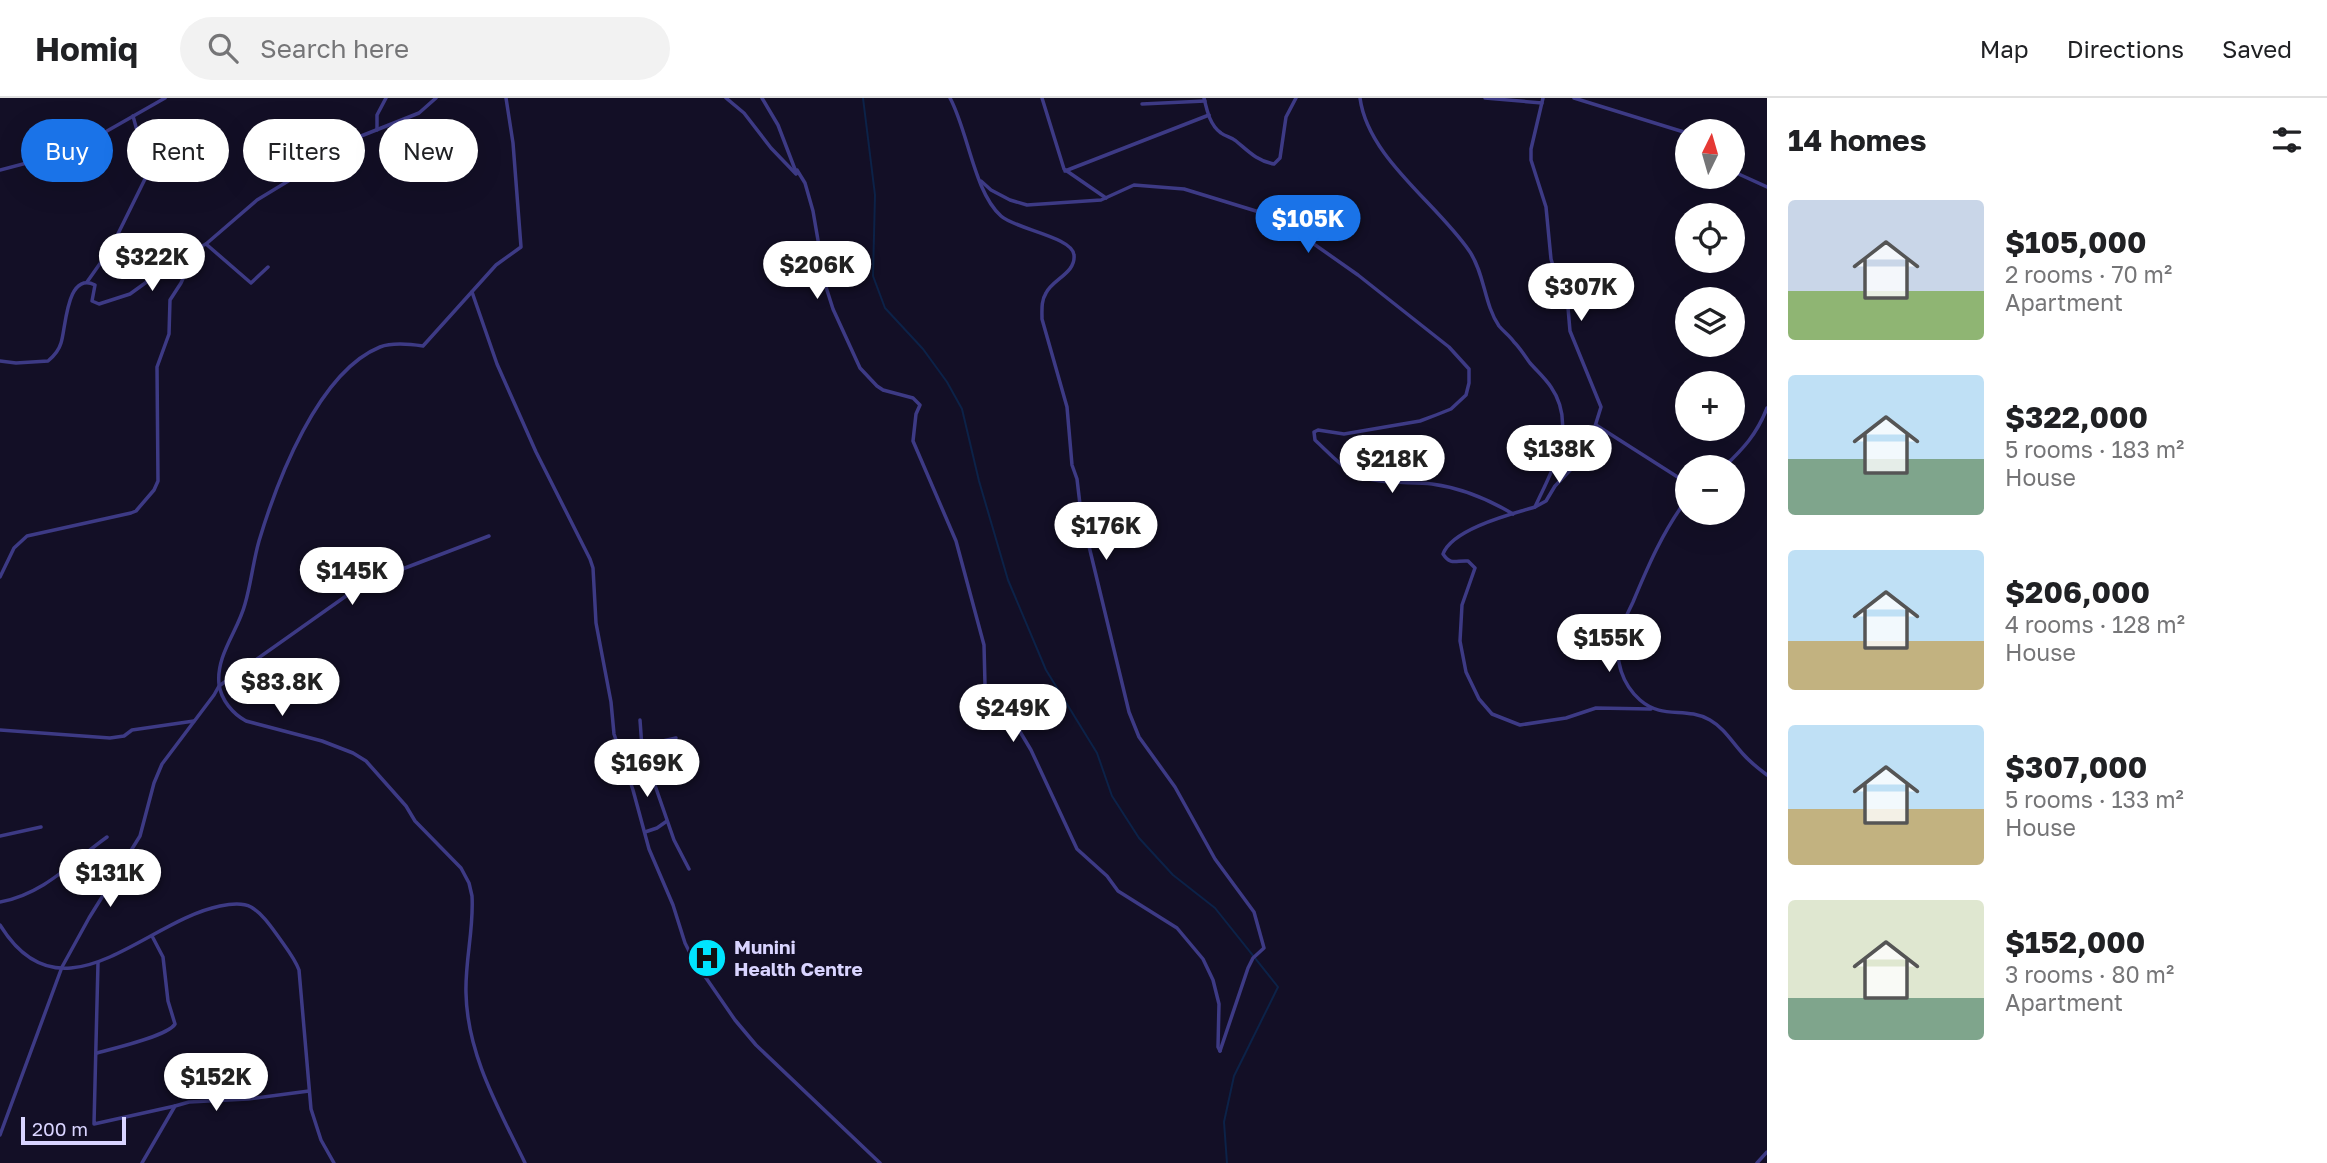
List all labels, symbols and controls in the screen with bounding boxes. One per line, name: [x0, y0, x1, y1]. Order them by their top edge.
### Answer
search box: [180, 17, 670, 80]
text: Homiq: [35, 29, 138, 68]
icon: search: [204, 29, 242, 67]
text: Search here: [260, 33, 409, 64]
text: Map: [1980, 34, 2029, 63]
text: Directions: [2067, 34, 2184, 63]
text: Saved: [2222, 34, 2292, 63]
chip: Buy: [21, 119, 113, 182]
chip: Rent: [127, 119, 229, 182]
chip: Filters: [243, 119, 365, 182]
chip: New: [379, 119, 478, 182]
north arrow: [1675, 119, 1745, 189]
map controls: [1675, 119, 1745, 525]
icon: filters: [2268, 121, 2306, 159]
text: 14 homes: [1788, 122, 1927, 158]
pin: $105K: [1259, 195, 1357, 255]
button: locate: [1675, 203, 1745, 273]
text: $105K: [1272, 204, 1344, 232]
text: $105,000: [2005, 224, 2146, 260]
icon: home: [1844, 228, 1928, 312]
pin: $322K: [103, 234, 201, 293]
text: $322K: [115, 242, 189, 270]
pin: $206K: [768, 242, 866, 301]
text: $206K: [779, 250, 855, 278]
text: 2 rooms · 70 m²: [2005, 260, 2172, 288]
pin: $307K: [1532, 264, 1630, 323]
text: $307K: [1544, 272, 1618, 300]
button: layers: [1675, 287, 1745, 357]
text: Apartment: [2005, 288, 2123, 316]
button: +: [1675, 371, 1745, 441]
text: $322,000: [2005, 399, 2148, 435]
icon: home: [1844, 403, 1928, 487]
pin: $138K: [1510, 426, 1608, 485]
text: $138K: [1523, 434, 1595, 462]
text: 5 rooms · 183 m²: [2005, 435, 2184, 463]
pin: $218K: [1343, 436, 1441, 495]
text: $218K: [1356, 444, 1428, 472]
button: −: [1675, 455, 1745, 525]
text: House: [2005, 463, 2076, 491]
pin: $176K: [1057, 503, 1155, 562]
text: $176K: [1070, 511, 1142, 539]
pin: $145K: [303, 547, 401, 607]
text: $145K: [316, 556, 388, 584]
text: $206,000: [2005, 574, 2150, 610]
icon: home: [1844, 578, 1928, 662]
text: 4 rooms · 128 m²: [2005, 610, 2185, 638]
pin: $155K: [1560, 614, 1658, 674]
text: $155K: [1573, 623, 1645, 651]
text: House: [2005, 638, 2076, 666]
pin: $83.8K: [225, 658, 339, 718]
text: $83.8K: [241, 667, 323, 695]
pin: $249K: [964, 684, 1062, 744]
text: $249K: [975, 693, 1051, 721]
pin: $169K: [598, 740, 696, 799]
text: $169K: [610, 748, 684, 776]
text: $307,000: [2005, 749, 2147, 785]
icon: home: [1844, 753, 1928, 837]
text: 5 rooms · 133 m²: [2005, 785, 2184, 813]
text: House: [2005, 813, 2076, 841]
pin: $131K: [61, 850, 159, 909]
text: $131K: [75, 858, 145, 886]
text: $152,000: [2005, 924, 2145, 960]
icon: home: [1844, 928, 1928, 1012]
place label: Munini Health Centre: [734, 935, 863, 980]
hospital icon: Munini Health Centre: [686, 937, 728, 979]
text: 3 rooms · 80 m²: [2005, 960, 2174, 988]
text: Apartment: [2005, 988, 2123, 1016]
pin: $152K: [167, 1054, 265, 1113]
text: $152K: [180, 1062, 252, 1090]
scale bar: [21, 1114, 126, 1146]
text: 200 m: [32, 1117, 88, 1140]

